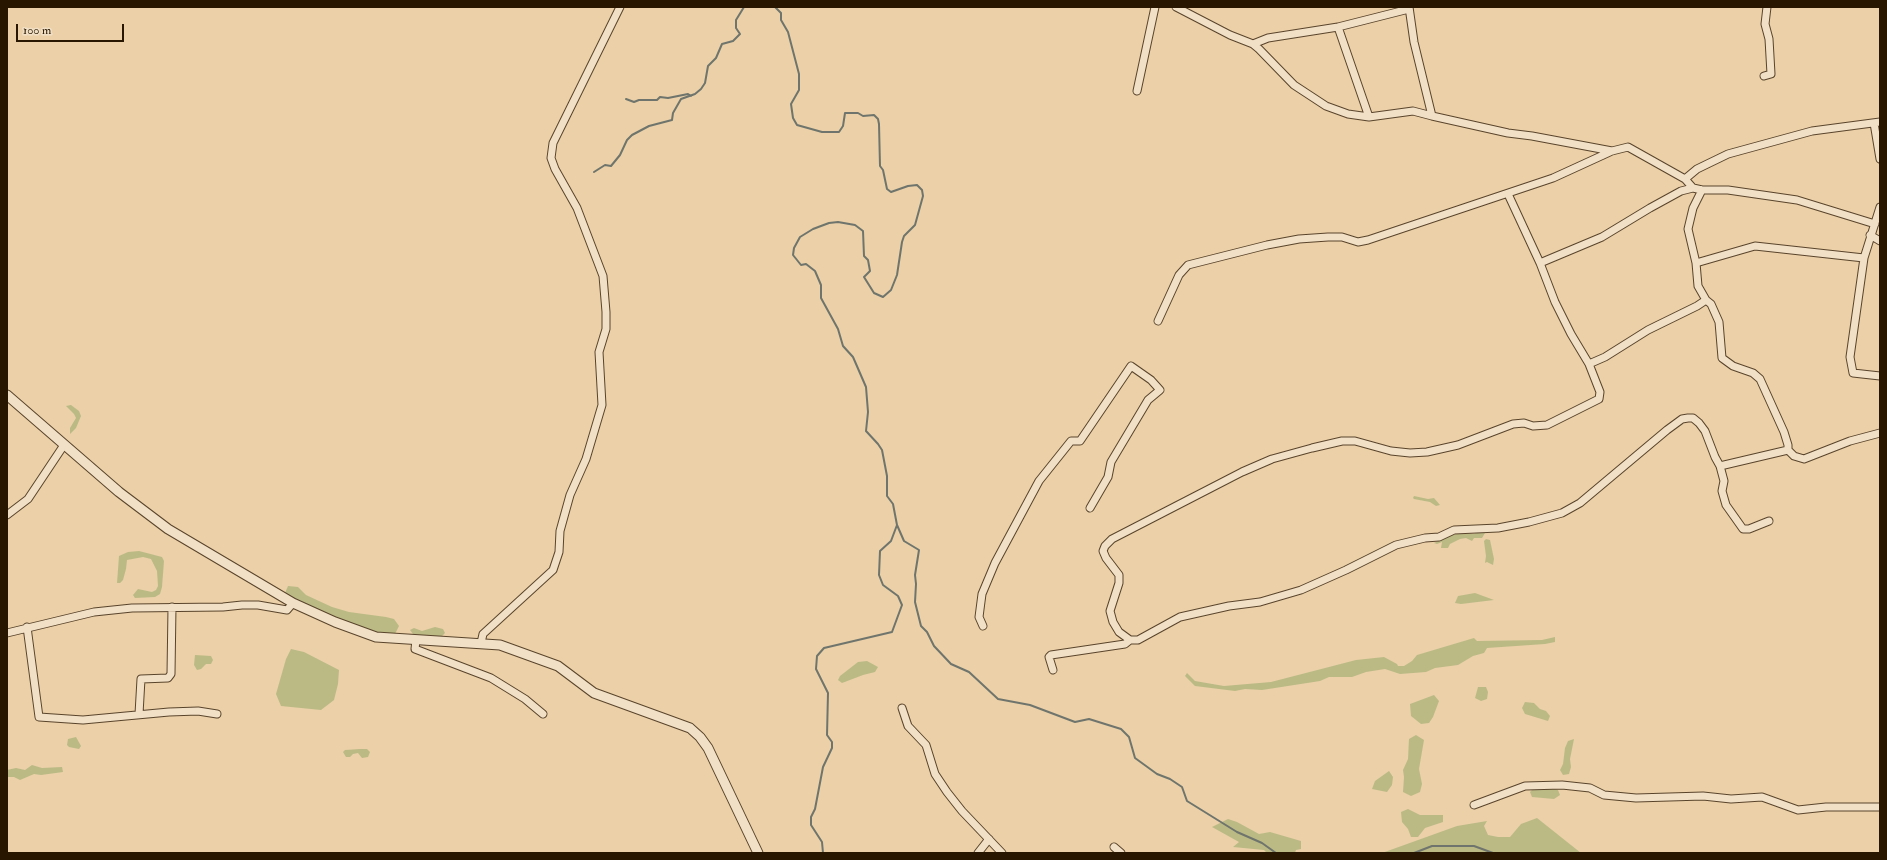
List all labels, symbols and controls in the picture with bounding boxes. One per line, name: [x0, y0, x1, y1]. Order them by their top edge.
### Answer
scale bar: [18, 16, 126, 42]
text: 100 m: [23, 23, 51, 38]

